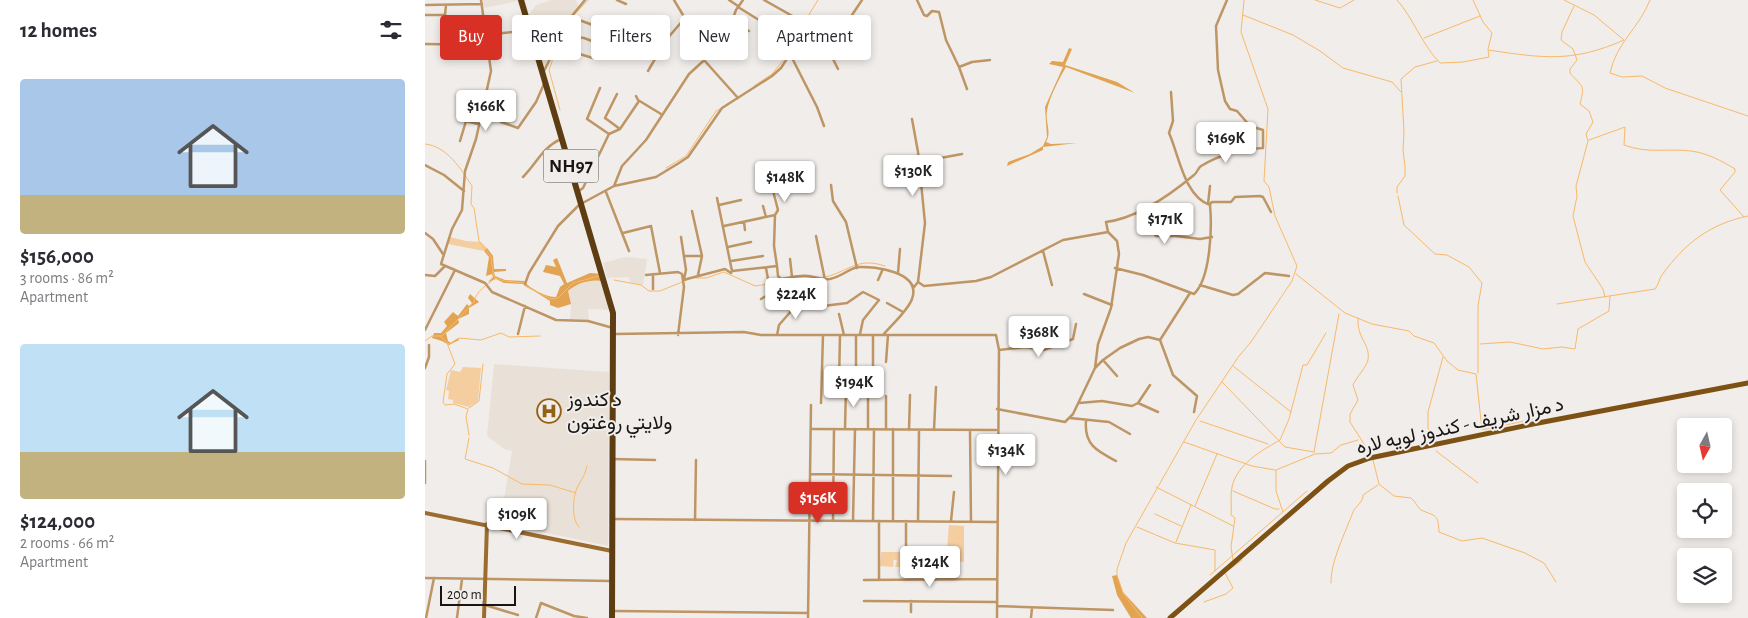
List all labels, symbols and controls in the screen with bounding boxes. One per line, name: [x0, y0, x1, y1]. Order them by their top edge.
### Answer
chip: Buy: [440, 15, 502, 60]
chip: Rent: [512, 15, 581, 60]
chip: Filters: [591, 15, 670, 60]
chip: New: [680, 15, 748, 60]
chip: Apartment: [758, 15, 871, 60]
icon: filters: [377, 16, 405, 44]
text: 12 homes: [20, 20, 97, 41]
pin: $166K: [451, 90, 521, 132]
text: $166K: [467, 98, 505, 114]
icon: home: [168, 111, 258, 201]
pin: $169K: [1191, 121, 1261, 164]
text: $169K: [1207, 130, 1245, 146]
road number: NH97: [543, 150, 599, 182]
pin: $130K: [878, 154, 948, 197]
pin: $148K: [750, 160, 820, 203]
text: $130K: [894, 163, 932, 179]
text: $148K: [766, 169, 804, 185]
pin: $171K: [1130, 202, 1200, 245]
text: $171K: [1148, 211, 1182, 227]
text: $156,000: [20, 246, 94, 267]
text: 3 rooms · 86 m²: [20, 270, 114, 286]
pin: $224K: [761, 278, 831, 320]
text: $224K: [776, 286, 816, 302]
text: Apartment: [20, 289, 88, 305]
pin: $368K: [1004, 316, 1074, 358]
text: $368K: [1019, 324, 1059, 340]
pin: $194K: [819, 366, 889, 408]
text: $194K: [835, 374, 873, 390]
icon: home: [168, 376, 258, 466]
place label: د کندوز ولایتي روغتون: [566, 390, 672, 439]
street label: د مزار شریف - کندوز لویه لاره: [1354, 394, 1566, 460]
hospital icon: د کندوز ولایتي روغتون: [536, 398, 562, 424]
north arrow: [1677, 418, 1733, 472]
map controls: [1677, 418, 1732, 603]
pin: $134K: [971, 434, 1041, 476]
text: $134K: [987, 442, 1025, 458]
pin: $156K: [783, 482, 853, 524]
button: locate: [1677, 483, 1732, 538]
text: $156K: [800, 490, 836, 506]
pin: $109K: [482, 498, 552, 540]
text: $109K: [498, 506, 536, 522]
text: $124,000: [20, 511, 95, 532]
text: 2 rooms · 66 m²: [20, 535, 114, 551]
pin: $124K: [895, 546, 965, 588]
button: layers: [1677, 548, 1732, 603]
text: Apartment: [20, 554, 88, 570]
text: $124K: [911, 554, 949, 570]
scale bar: [440, 583, 516, 606]
text: 200 m: [447, 588, 482, 602]

